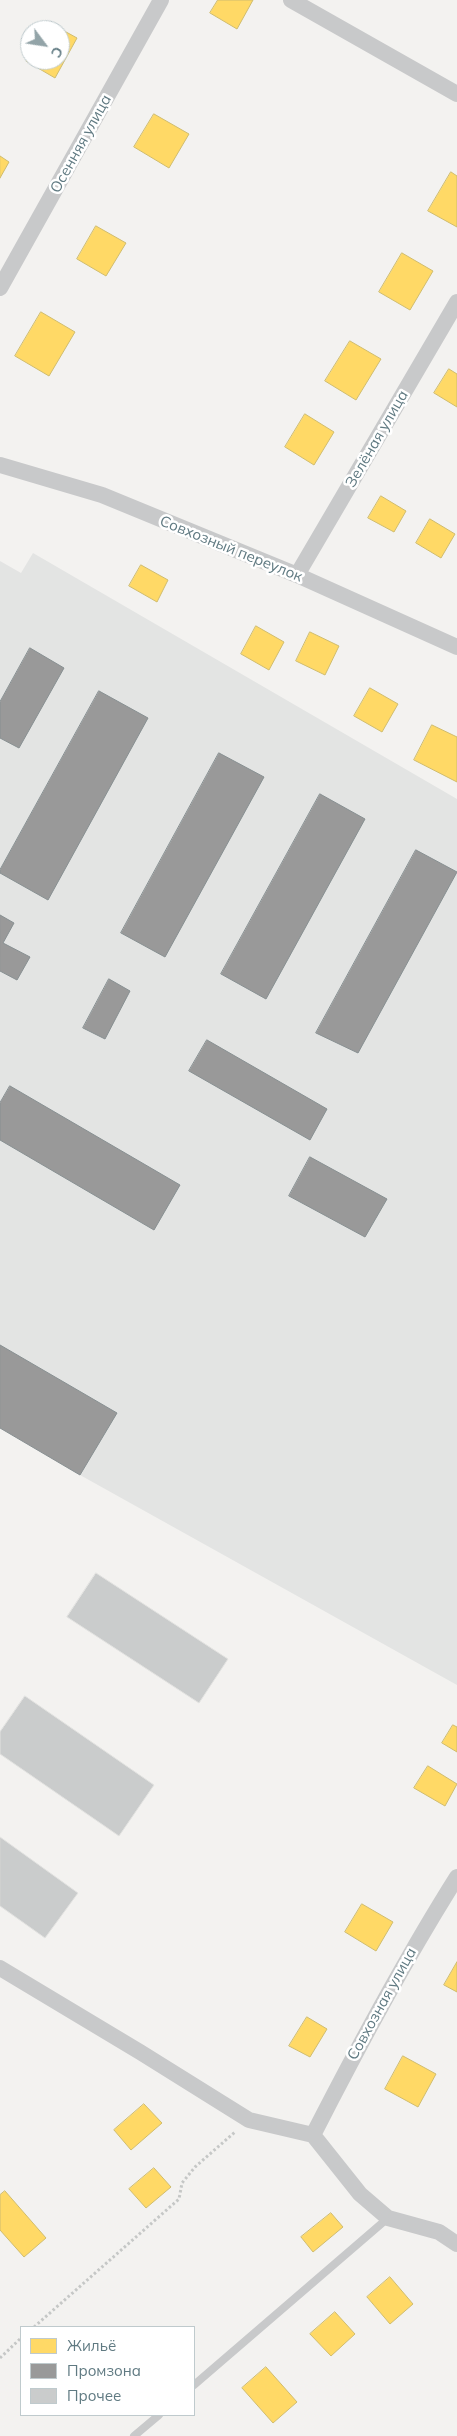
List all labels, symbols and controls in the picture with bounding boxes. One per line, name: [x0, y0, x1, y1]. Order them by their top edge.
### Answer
north arrow: [20, 20, 70, 70]
text: С: [47, 43, 67, 61]
street label: Осенняя улица: [47, 92, 115, 196]
street label: Зелёная улица: [342, 387, 412, 491]
street label: Совхозный переулок: [157, 512, 305, 586]
street label: Совхозная улица: [344, 1945, 420, 2063]
legend: [20, 2326, 195, 2416]
text: Жильё: [67, 2336, 116, 2355]
text: Промзона: [67, 2361, 141, 2380]
text: Прочее: [67, 2386, 121, 2405]

